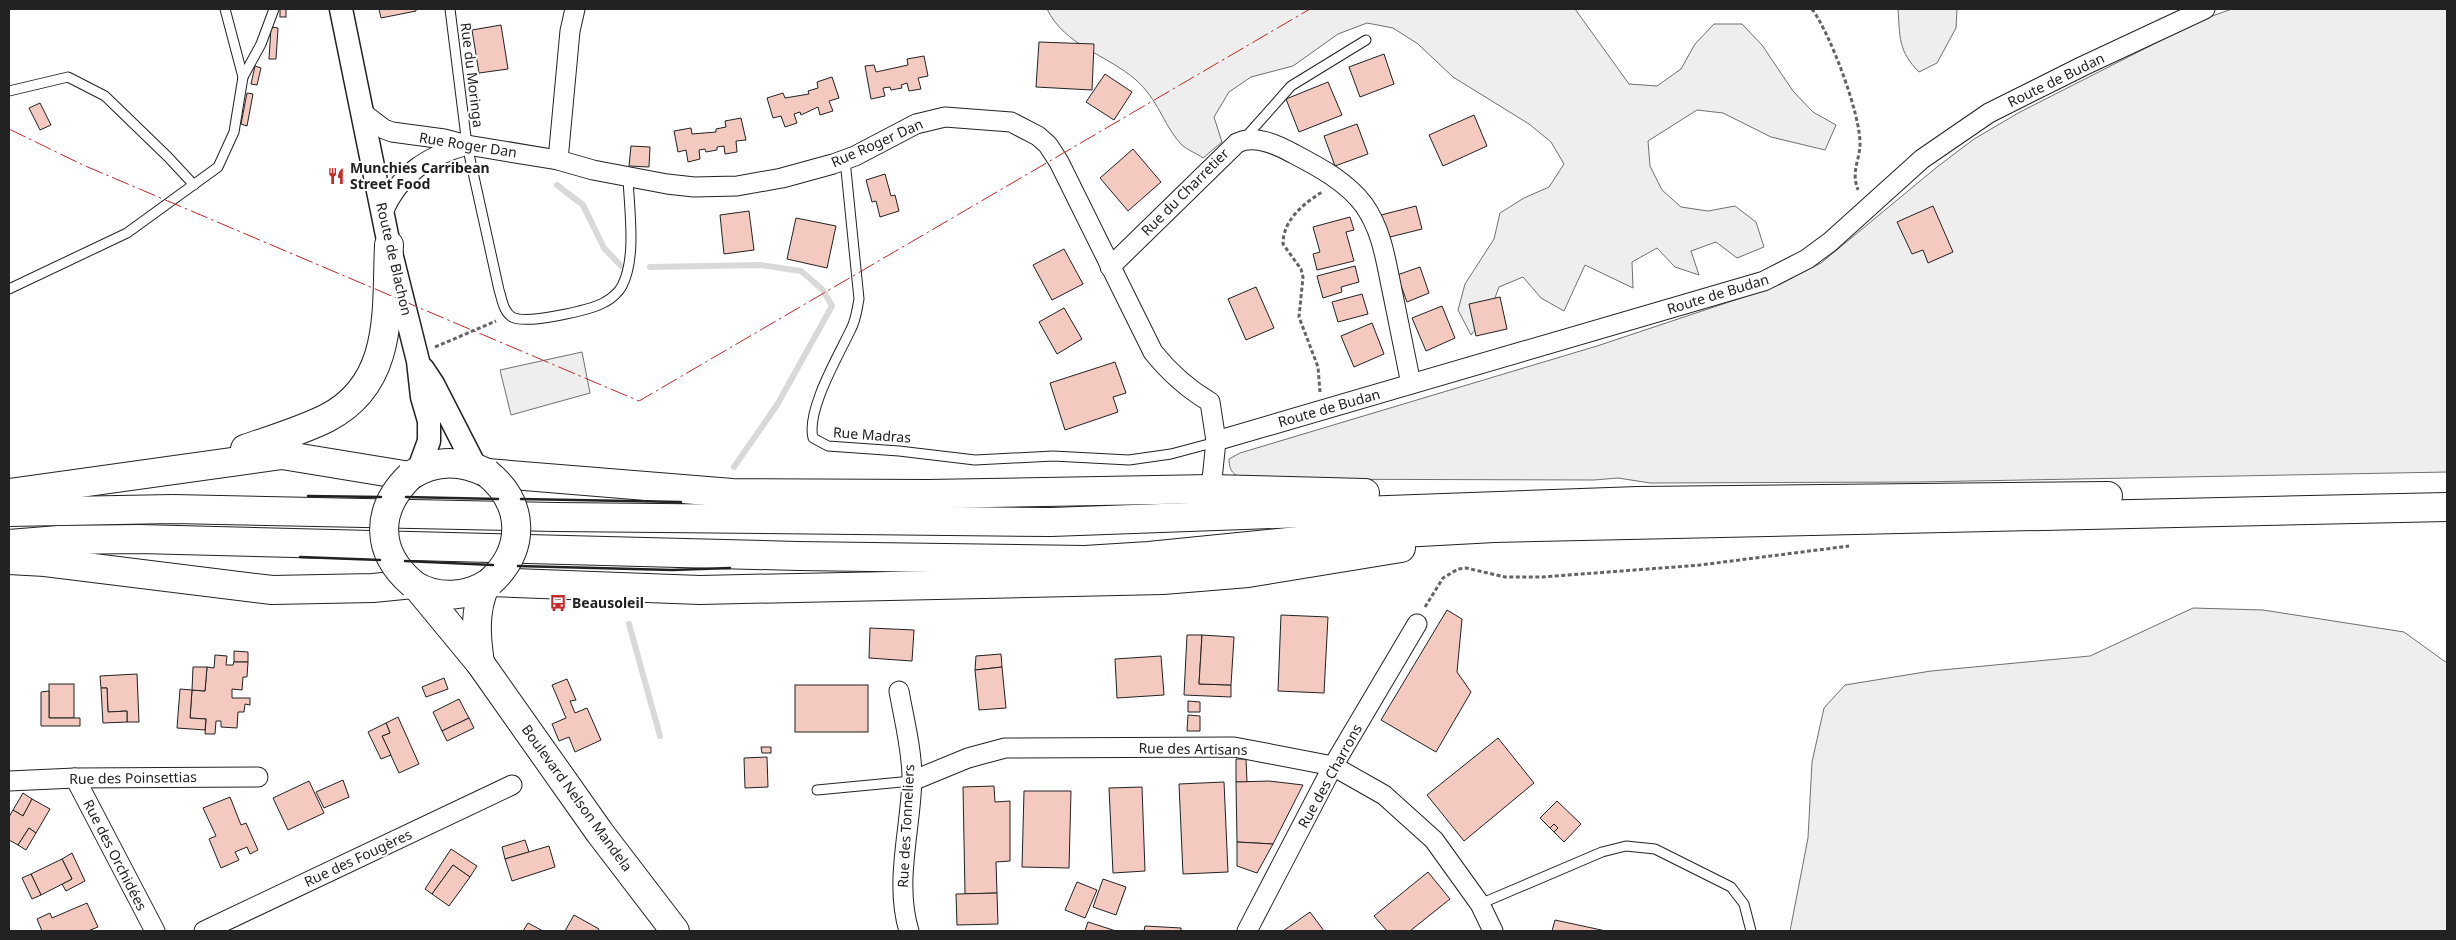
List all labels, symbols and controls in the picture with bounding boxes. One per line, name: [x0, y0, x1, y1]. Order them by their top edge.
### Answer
street label: Rue du Moringa: [457, 21, 488, 128]
street label: Route de Budan: [2004, 48, 2107, 111]
street label: Rue Roger Dan: [828, 114, 926, 171]
street label: Rue Roger Dan: [418, 127, 518, 162]
street label: Rue du Charretier: [1137, 144, 1233, 240]
place label: Munchies Carribean Street Food: [350, 158, 490, 193]
restaurant icon: Munchies Carribean Street Food: [326, 166, 346, 186]
street label: Route de Blachon: [372, 200, 417, 317]
street label: Route de Budan: [1665, 269, 1771, 318]
street label: Route de Budan: [1276, 384, 1382, 431]
street label: Rue Madras: [832, 422, 912, 447]
bus stop icon: Beausoleil: [548, 593, 568, 613]
place label: Beausoleil: [572, 593, 644, 612]
street label: Rue des Charrons: [1293, 720, 1366, 831]
street label: Boulevard Nelson Mandela: [518, 721, 637, 875]
street label: Rue des Artisans: [1138, 738, 1248, 759]
street label: Rue des Tonneliers: [893, 763, 918, 888]
street label: Rue des Poinsettias: [69, 767, 197, 788]
street label: Rue des Orchidées: [79, 796, 152, 914]
street label: Rue des Fougères: [301, 824, 415, 891]

